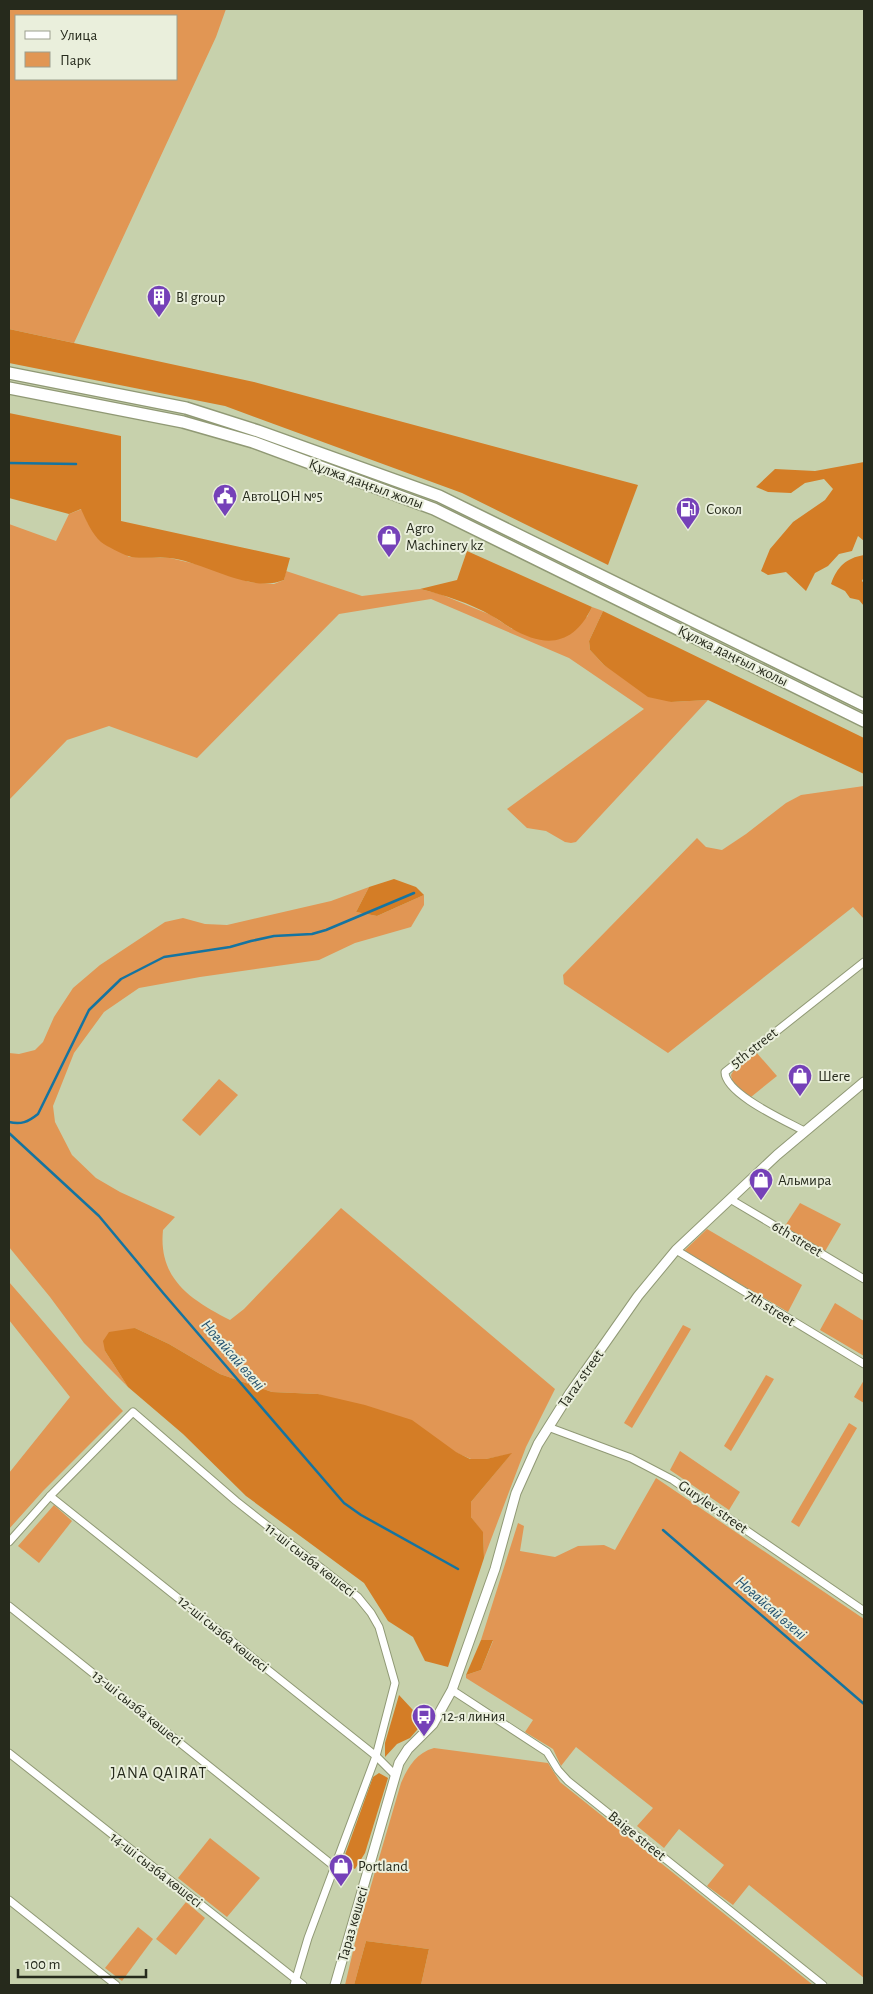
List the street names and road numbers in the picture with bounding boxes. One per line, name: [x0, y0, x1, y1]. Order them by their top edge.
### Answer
street label: Құлжа даңғыл жолы: [307, 456, 425, 512]
street label: Құлжа даңғыл жолы: [676, 623, 790, 689]
street label: 5th street: [728, 1025, 780, 1071]
street label: 6th street: [769, 1218, 825, 1260]
street label: 7th street: [743, 1287, 798, 1329]
street label: Taraz street: [556, 1347, 607, 1411]
street label: Gurylev street: [676, 1478, 751, 1536]
street label: 11-ші сызба көшесі: [262, 1520, 358, 1600]
street label: 12-ші сызба көшесі: [175, 1593, 271, 1675]
street label: 13-ші сызба көшесі: [89, 1667, 185, 1749]
street label: Baige street: [605, 1808, 669, 1864]
street label: 14-ші сызба көшесі: [107, 1829, 205, 1911]
street label: Тараз көшесі: [335, 1885, 371, 1963]

